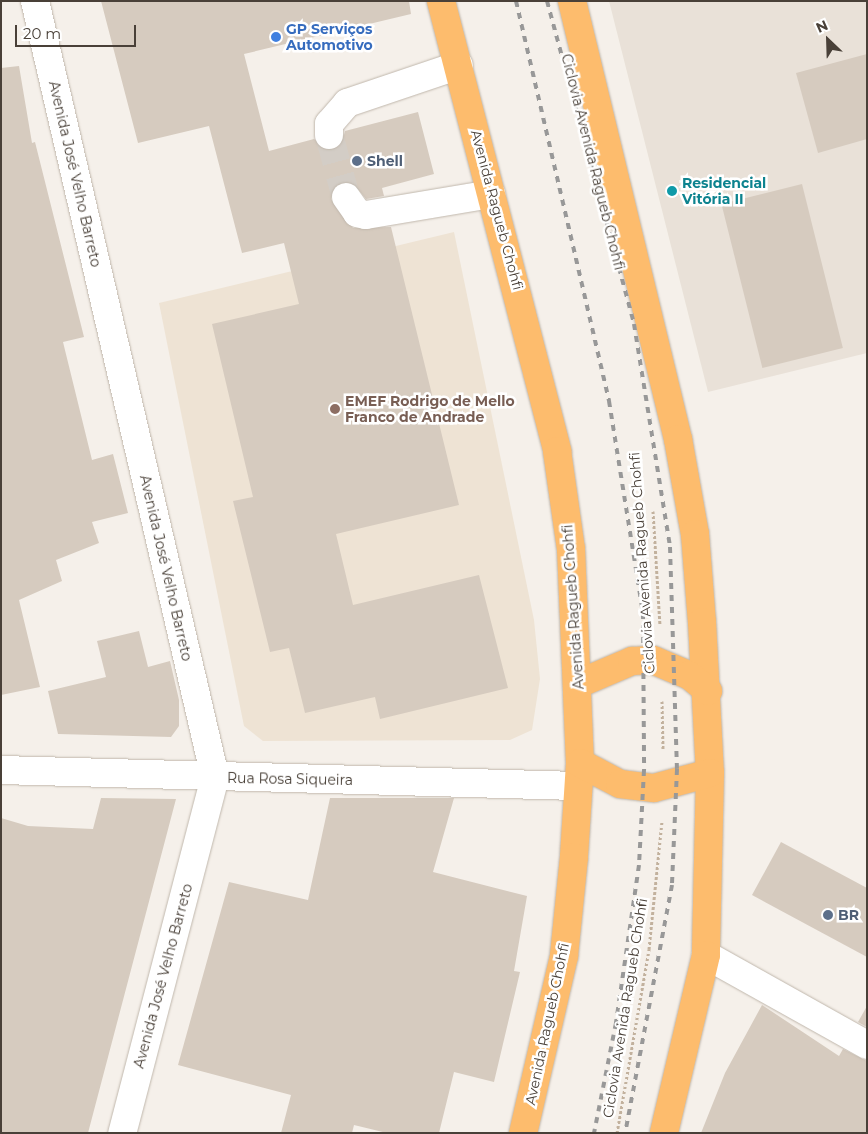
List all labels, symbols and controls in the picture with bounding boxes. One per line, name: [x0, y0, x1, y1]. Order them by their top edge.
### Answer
scale bar: [18, 15, 139, 47]
north arrow: [803, 15, 853, 65]
text: N: [813, 16, 831, 37]
place label: GP Serviços Automotivo: [286, 21, 373, 54]
text: 20 m: [23, 24, 61, 43]
marker: GP Serviços Automotivo: [270, 31, 282, 43]
street label: Ciclovia Avenida Ragueb Chohfi: [558, 52, 628, 272]
street label: Avenida José Velho Barreto: [45, 79, 105, 269]
street label: Avenida Ragueb Chohfi: [468, 128, 526, 292]
place label: Shell: [367, 153, 403, 169]
marker: Shell: [351, 155, 363, 167]
place label: Residencial Vitória II: [682, 175, 766, 208]
marker: Residencial Vitória II: [666, 185, 678, 197]
place label: EMEF Rodrigo de Mello Franco de Andrade: [345, 393, 515, 426]
marker: EMEF Rodrigo de Mello Franco de Andrade: [329, 403, 341, 415]
street label: Ciclovia Avenida Ragueb Chohfi: [626, 452, 658, 674]
street label: Avenida José Velho Barreto: [136, 473, 196, 663]
street label: Avenida Ragueb Chohfi: [559, 524, 587, 690]
street label: Rua Rosa Siqueira: [227, 770, 353, 788]
street label: Avenida José Velho Barreto: [130, 882, 196, 1070]
street label: Ciclovia Avenida Ragueb Chohfi: [599, 897, 651, 1119]
place label: BR: [838, 907, 859, 923]
marker: BR: [822, 909, 834, 921]
street label: Avenida Ragueb Chohfi: [522, 941, 572, 1107]

